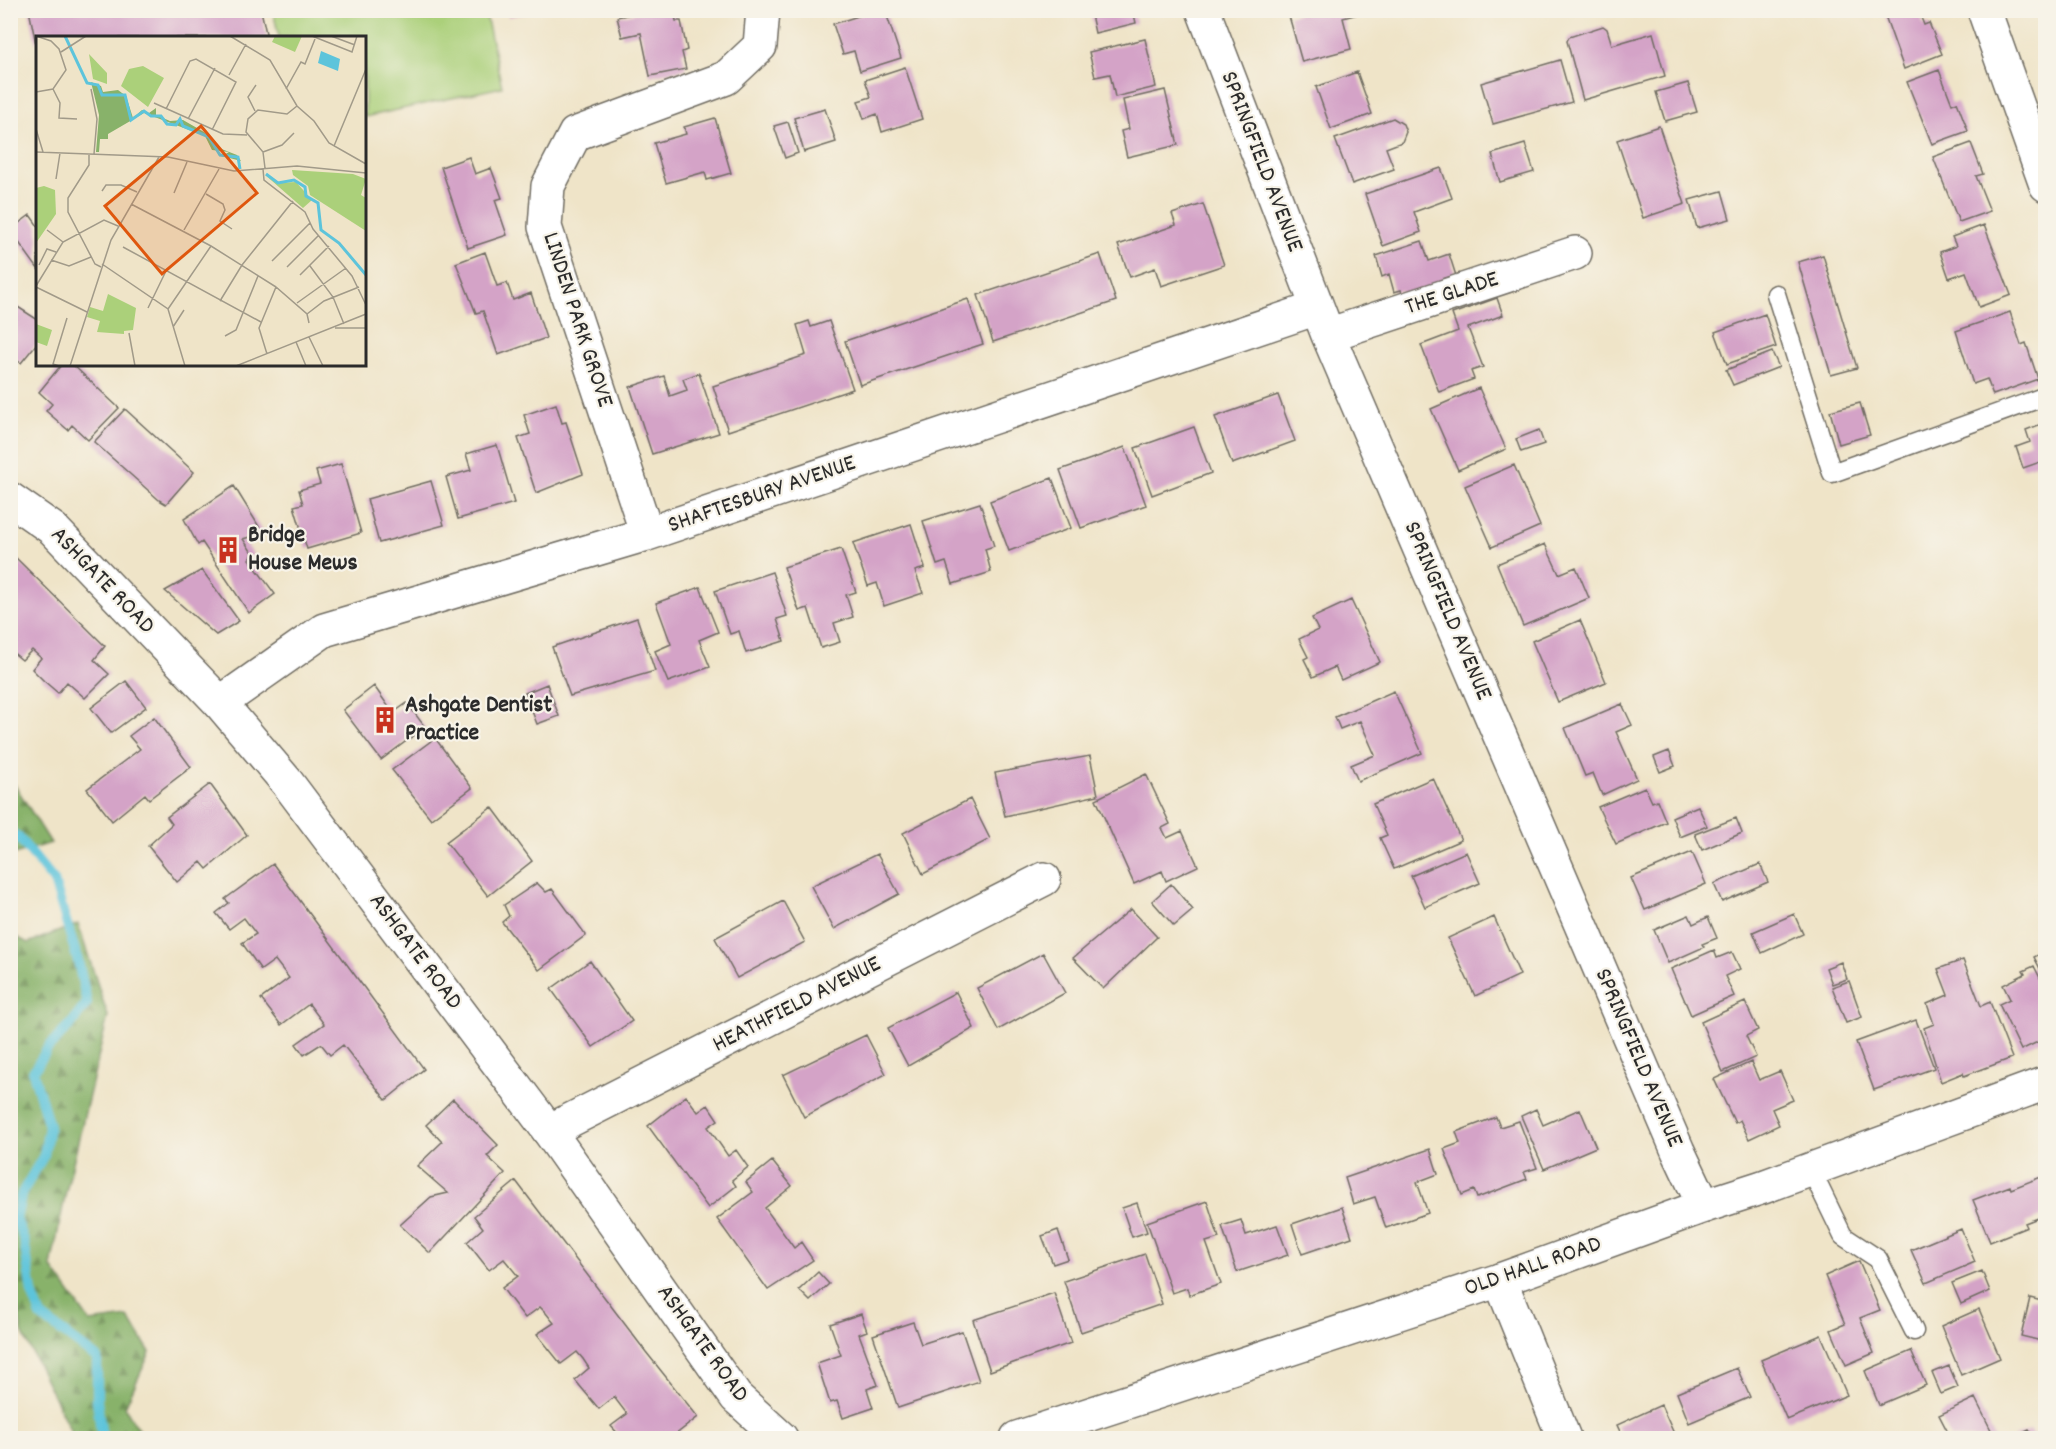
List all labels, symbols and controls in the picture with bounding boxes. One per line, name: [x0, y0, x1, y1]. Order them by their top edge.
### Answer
inset map: [36, 36, 366, 366]
street label: SPRINGFIELD AVENUE: [1211, 67, 1311, 257]
street label: LINDEN PARK GROVE: [533, 228, 621, 412]
street label: THE GLADE: [1401, 263, 1503, 325]
street label: SHAFTESBURY AVENUE: [664, 447, 861, 543]
street label: SPRINGFIELD AVENUE: [1394, 516, 1500, 706]
place label: Bridge House Mews: [248, 519, 358, 581]
street label: ASHGATE ROAD: [42, 520, 162, 642]
building icon: Bridge House Mews: [213, 535, 243, 565]
place label: Ashgate Dentist Practice: [405, 689, 552, 751]
building icon: Ashgate Dentist Practice: [370, 705, 400, 735]
street label: ASHGATE ROAD: [360, 887, 470, 1017]
street label: HEATHFIELD AVENUE: [707, 948, 887, 1062]
street label: SPRINGFIELD AVENUE: [1585, 963, 1691, 1153]
street label: OLD HALL ROAD: [1460, 1228, 1606, 1306]
street label: ASHGATE ROAD: [648, 1278, 756, 1410]

